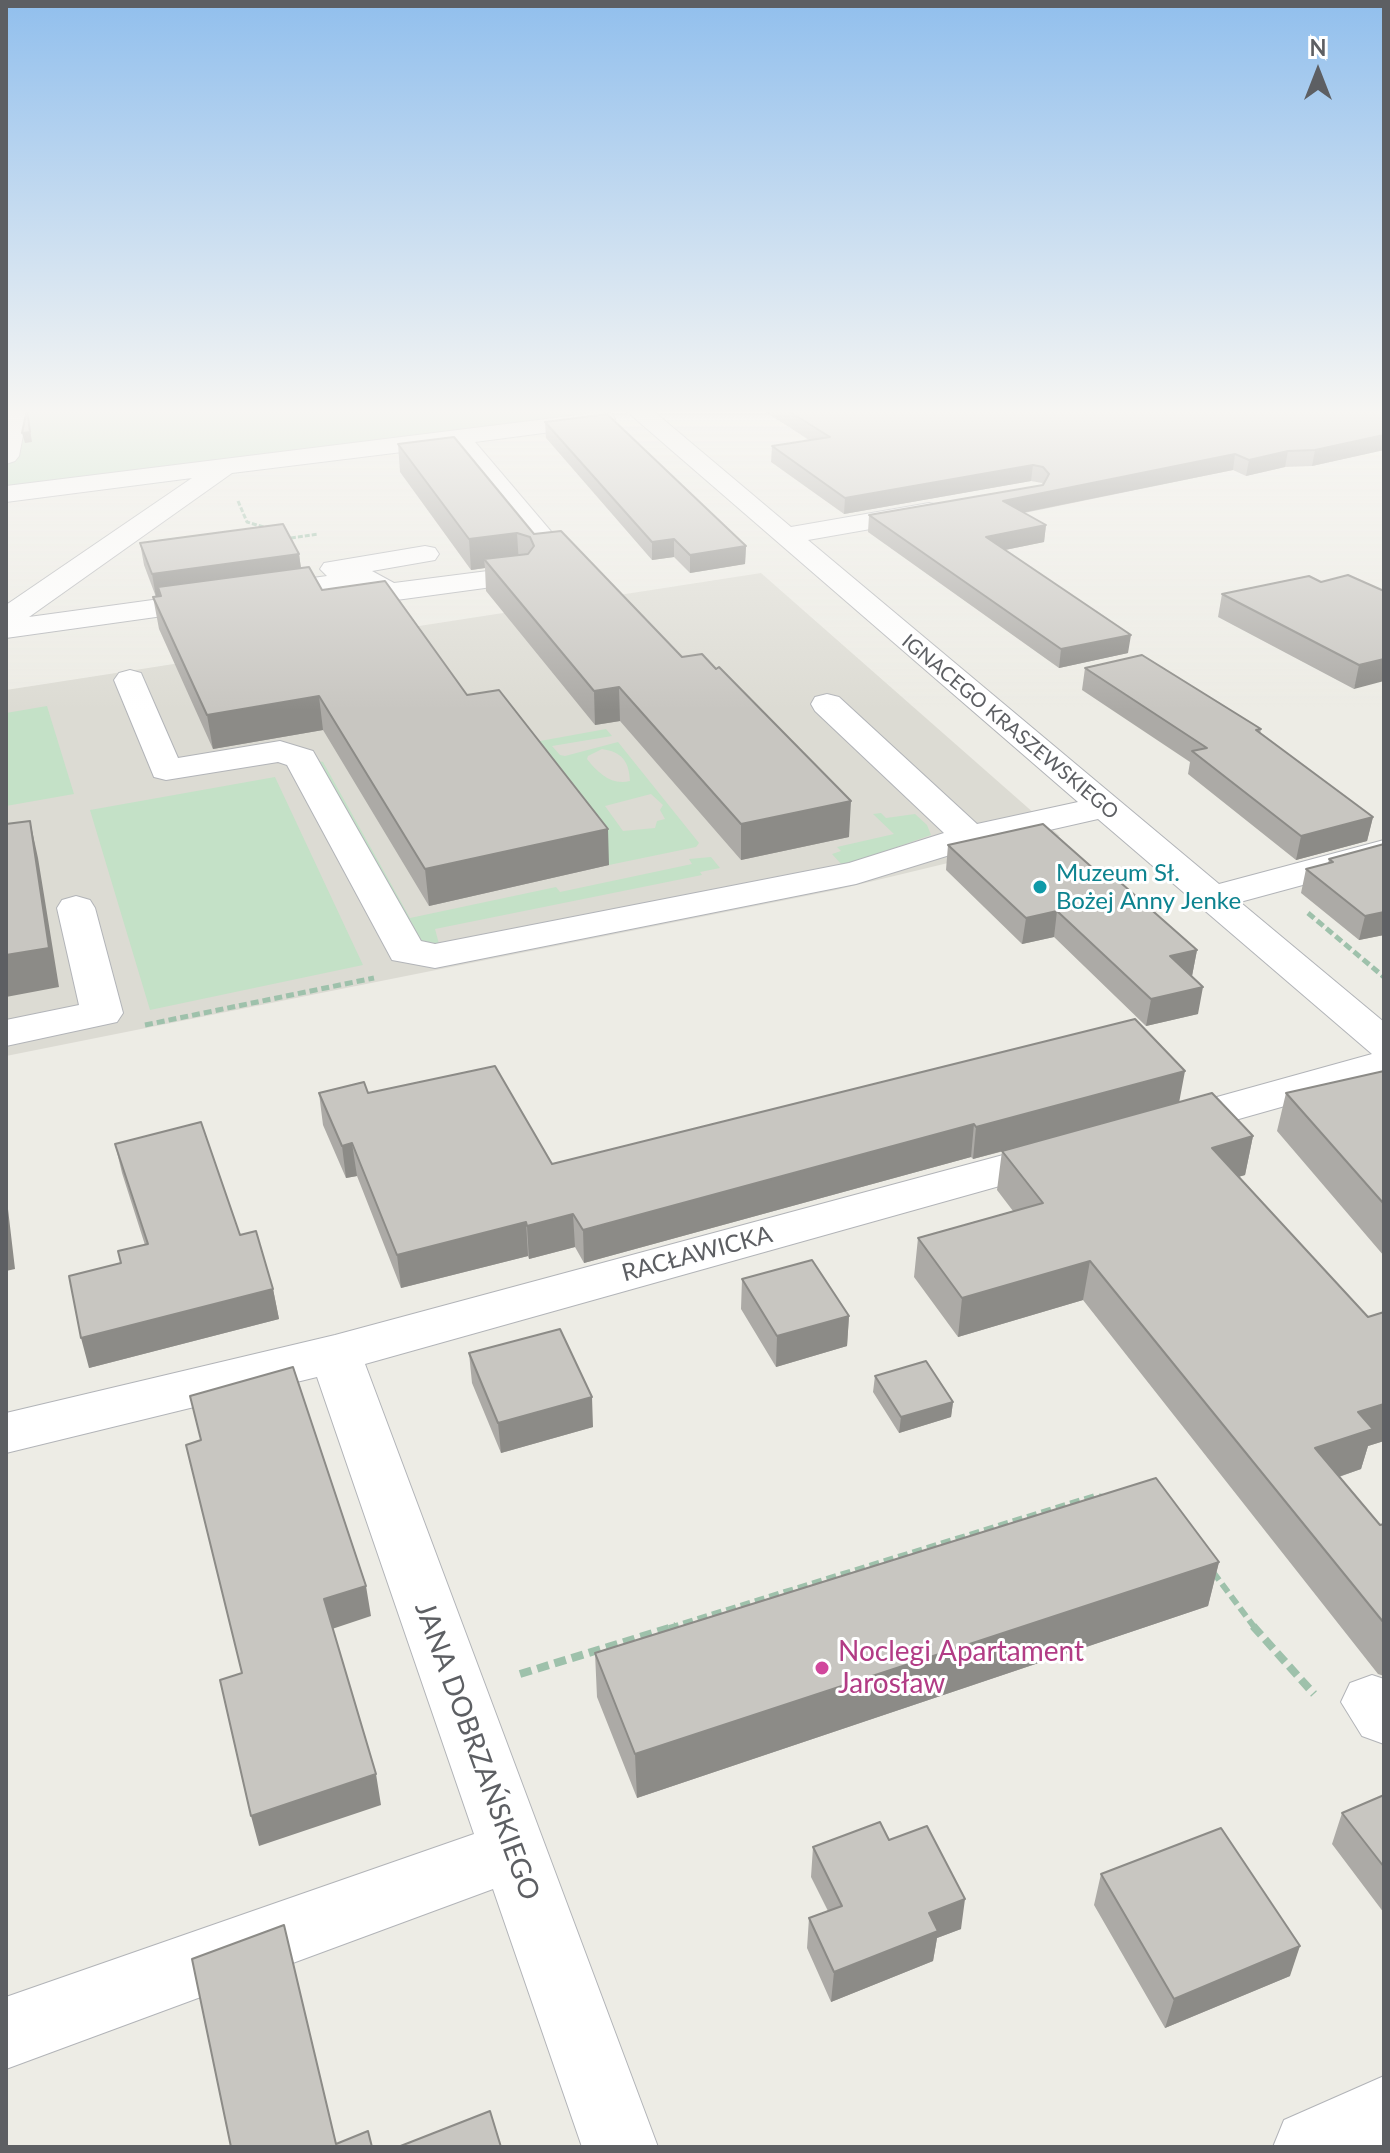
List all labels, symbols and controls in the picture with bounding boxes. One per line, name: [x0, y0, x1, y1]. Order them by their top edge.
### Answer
north arrow: [1278, 32, 1358, 112]
text: N: [1310, 34, 1326, 61]
street label: IGNACEGO KRASZEWSKIEGO: [897, 629, 1123, 825]
place label: Muzeum Sł. Bożej Anny Jenke: [1056, 859, 1241, 915]
marker: Muzeum Sł. Bożej Anny Jenke: [1031, 878, 1049, 896]
street label: RACŁAWICKA: [619, 1220, 775, 1288]
street label: JANA DOBRZAŃSKIEGO: [407, 1597, 547, 1905]
place label: Noclegi Apartament Jarosław: [838, 1635, 1084, 1701]
marker: Noclegi Apartament Jarosław: [813, 1659, 831, 1677]

